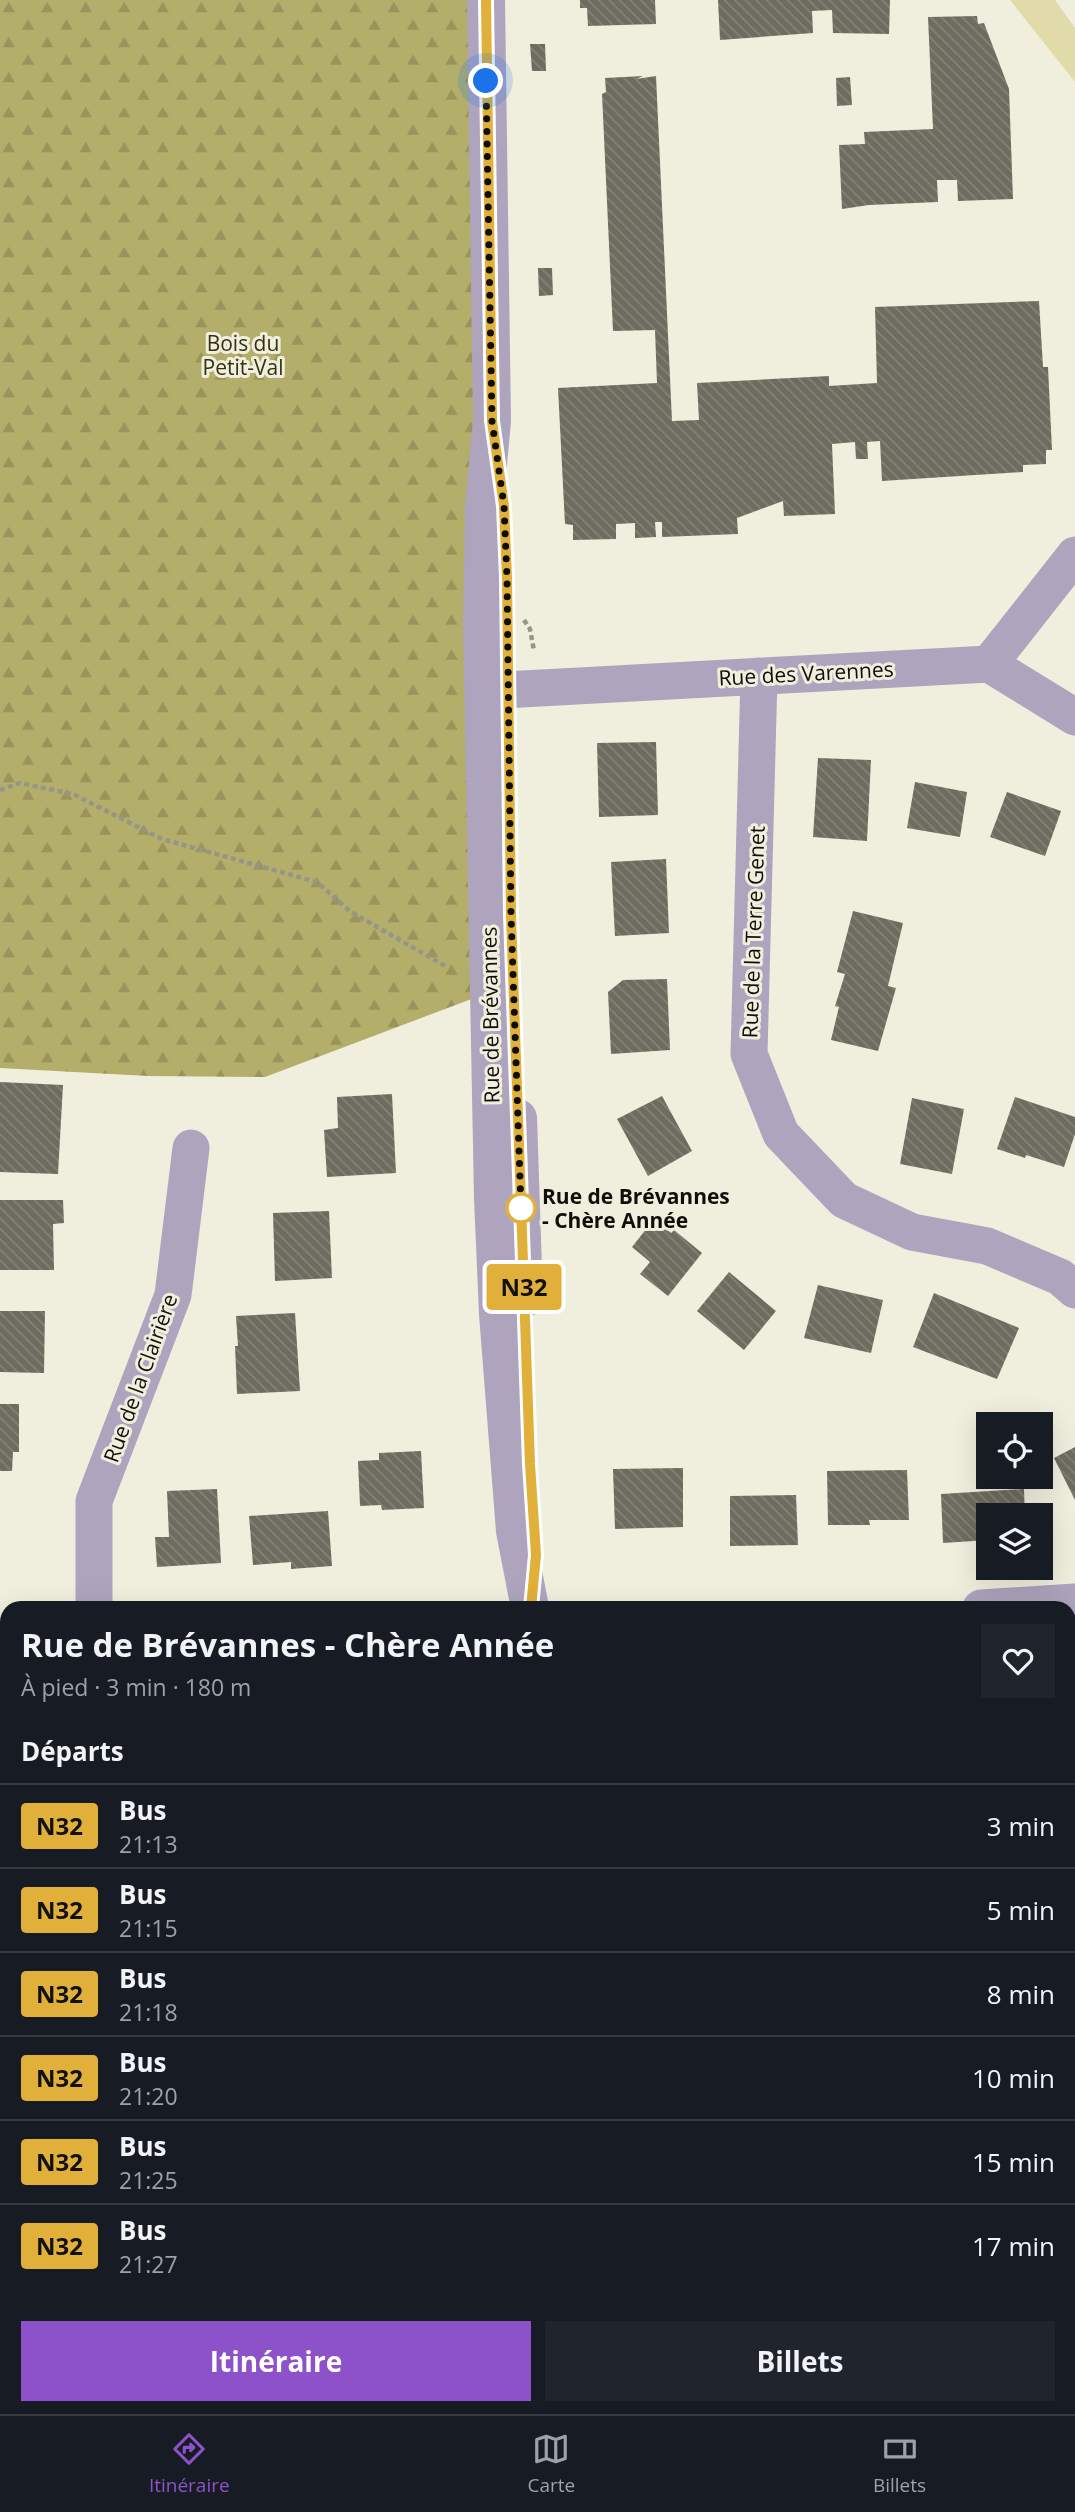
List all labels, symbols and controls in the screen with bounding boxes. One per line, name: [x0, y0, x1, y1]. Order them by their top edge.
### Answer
your location: [468, 63, 503, 98]
park label: Bois du Petit-Val: [203, 329, 283, 381]
street label: Rue des Varennes: [718, 654, 894, 692]
street label: Rue de la Terre Genet: [735, 825, 771, 1039]
street label: Rue de Brévannes: [474, 926, 506, 1104]
place label: Rue de Brévannes - Chère Année: [542, 1182, 730, 1234]
marker: Rue de Brévannes - Chère Année: [506, 1193, 536, 1223]
line badge: N32: [484, 1264, 564, 1310]
text: N32: [501, 1270, 547, 1303]
street label: Rue de la Clairière: [97, 1290, 183, 1466]
map controls: [976, 1412, 1053, 1580]
button: locate: [976, 1412, 1053, 1489]
button: layers: [976, 1503, 1053, 1580]
text: Rue de Brévannes - Chère Année: [21, 1622, 554, 1667]
button: heart: [981, 1624, 1055, 1698]
text: À pied · 3 min · 180 m: [21, 1671, 251, 1703]
text: Départs: [21, 1733, 124, 1769]
text: Bus: [119, 1792, 166, 1828]
text: 3 min: [987, 1808, 1055, 1844]
text: N32: [36, 1809, 83, 1842]
text: 21:13: [119, 1828, 178, 1860]
text: Bus: [119, 1876, 166, 1912]
text: 5 min: [987, 1892, 1055, 1928]
text: N32: [36, 1893, 83, 1926]
text: 21:15: [119, 1912, 178, 1944]
text: Bus: [119, 1960, 166, 1996]
text: 8 min: [987, 1976, 1055, 2012]
text: N32: [36, 1977, 83, 2010]
text: 21:18: [119, 1996, 178, 2028]
text: Bus: [119, 2044, 166, 2080]
text: 10 min: [972, 2060, 1055, 2096]
text: N32: [36, 2061, 83, 2094]
text: 21:20: [119, 2080, 178, 2112]
text: Bus: [119, 2128, 166, 2164]
text: 15 min: [972, 2144, 1055, 2180]
text: N32: [36, 2145, 83, 2178]
text: 21:25: [119, 2164, 178, 2196]
text: Bus: [119, 2212, 166, 2248]
text: 17 min: [972, 2228, 1055, 2264]
text: N32: [36, 2229, 83, 2262]
text: 21:27: [119, 2248, 178, 2280]
button: Itinéraire: [21, 2321, 531, 2401]
button: Billets: [545, 2321, 1055, 2401]
tab: Itinéraire: [149, 2430, 230, 2498]
tab: Carte: [527, 2430, 575, 2498]
tab: Billets: [873, 2430, 926, 2498]

